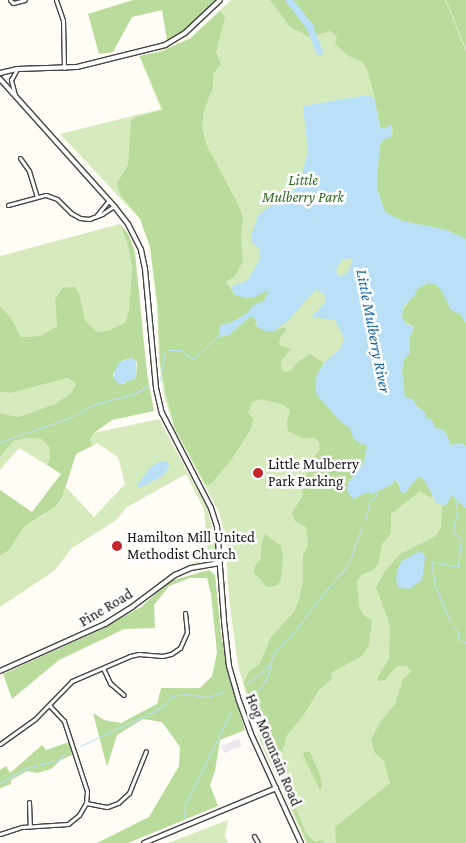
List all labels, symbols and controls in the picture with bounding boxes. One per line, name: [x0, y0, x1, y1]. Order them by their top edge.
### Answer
park label: Little Mulberry Park: [262, 171, 344, 206]
water label: Little Mulberry River: [352, 268, 394, 394]
place label: Little Mulberry Park Parking: [268, 455, 359, 490]
marker: Little Mulberry Park Parking: [252, 467, 264, 479]
place label: Hamilton Mill United Methodist Church: [127, 528, 255, 563]
marker: Hamilton Mill United Methodist Church: [111, 540, 123, 552]
street label: Pine Road: [76, 585, 136, 631]
street label: Hog Mountain Road: [241, 691, 305, 809]

